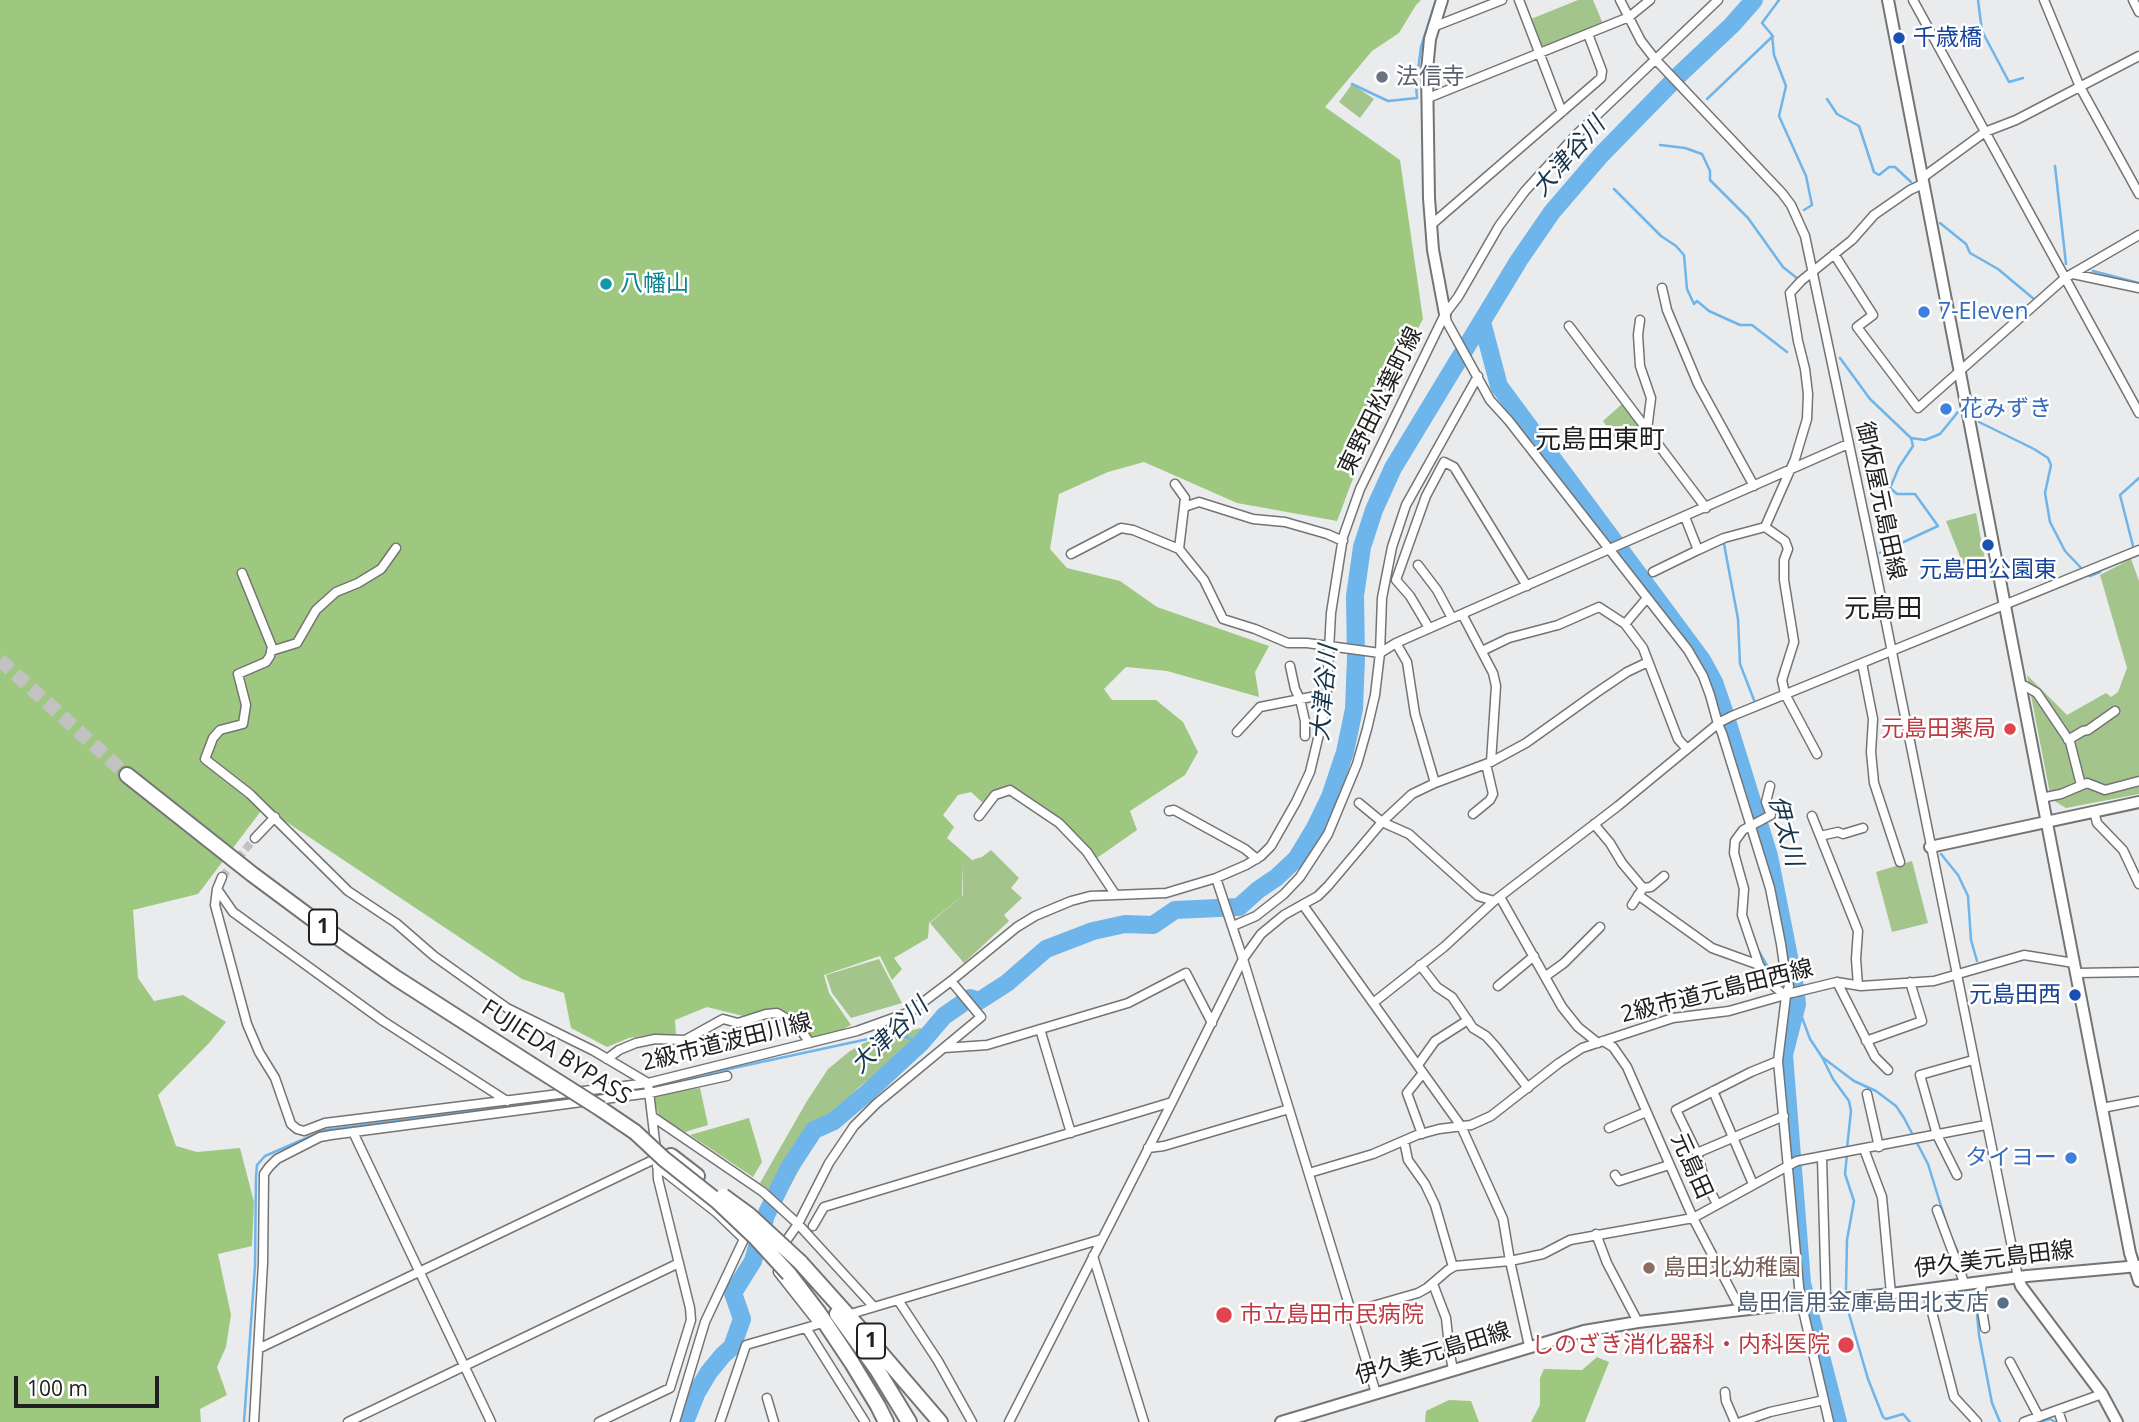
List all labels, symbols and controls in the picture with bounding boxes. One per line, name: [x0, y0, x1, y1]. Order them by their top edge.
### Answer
place label: 千歳橋: [1913, 24, 1982, 52]
marker: 千歳橋: [1891, 30, 1907, 46]
place label: 法信寺: [1396, 63, 1465, 91]
marker: 法信寺: [1374, 69, 1390, 85]
water label: 大津谷川: [1527, 111, 1611, 203]
place label: 八幡山: [620, 270, 689, 298]
marker: 八幡山: [598, 276, 614, 292]
place label: 7-Eleven: [1938, 298, 2029, 326]
marker: 7-Eleven: [1916, 304, 1932, 320]
street label: 東野田松葉町線: [1333, 323, 1429, 479]
place label: 花みずき: [1960, 395, 2052, 423]
marker: 花みずき: [1938, 401, 1954, 417]
street label: 御仮屋元島田線: [1850, 419, 1910, 583]
district label: 元島田東町: [1535, 425, 1665, 457]
marker: 元島田公園東: [1980, 537, 1996, 553]
place label: 元島田公園東: [1919, 556, 2057, 584]
district label: 元島田: [1844, 594, 1922, 626]
water label: 大津谷川: [1306, 644, 1344, 742]
place label: 元島田薬局: [1881, 715, 1996, 743]
marker: 元島田薬局: [2002, 721, 2018, 737]
water label: 伊太川: [1762, 792, 1808, 870]
road number: 1: [309, 909, 337, 944]
street label: 2級市道元島田西線: [1618, 955, 1816, 1029]
place label: 元島田西: [1969, 981, 2061, 1009]
marker: 元島田西: [2067, 987, 2083, 1003]
water label: 大津谷川: [845, 992, 935, 1080]
street label: FUJIEDA BYPASS: [476, 994, 636, 1112]
street label: 2級市道波田川線: [639, 1009, 815, 1077]
street label: 元島田: [1664, 1129, 1718, 1203]
place label: タイヨー: [1965, 1144, 2057, 1172]
marker: タイヨー: [2063, 1150, 2079, 1166]
street label: 伊久美元島田線: [1912, 1236, 2076, 1284]
place label: 島田北幼稚園: [1663, 1254, 1801, 1282]
marker: 島田北幼稚園: [1641, 1260, 1657, 1276]
place label: 島田信用金庫島田北支店: [1736, 1289, 1989, 1317]
marker: 島田信用金庫島田北支店: [1995, 1295, 2011, 1311]
place label: 市立島田市民病院: [1240, 1301, 1424, 1329]
marker: 市立島田市民病院: [1214, 1305, 1234, 1325]
street label: 伊久美元島田線: [1352, 1317, 1514, 1391]
road number: 1: [857, 1324, 885, 1358]
place label: しのざき消化器科・内科医院: [1531, 1331, 1830, 1359]
marker: しのざき消化器科・内科医院: [1836, 1335, 1856, 1355]
scale bar: [18, 1362, 163, 1406]
text: 100 m: [27, 1374, 88, 1402]

